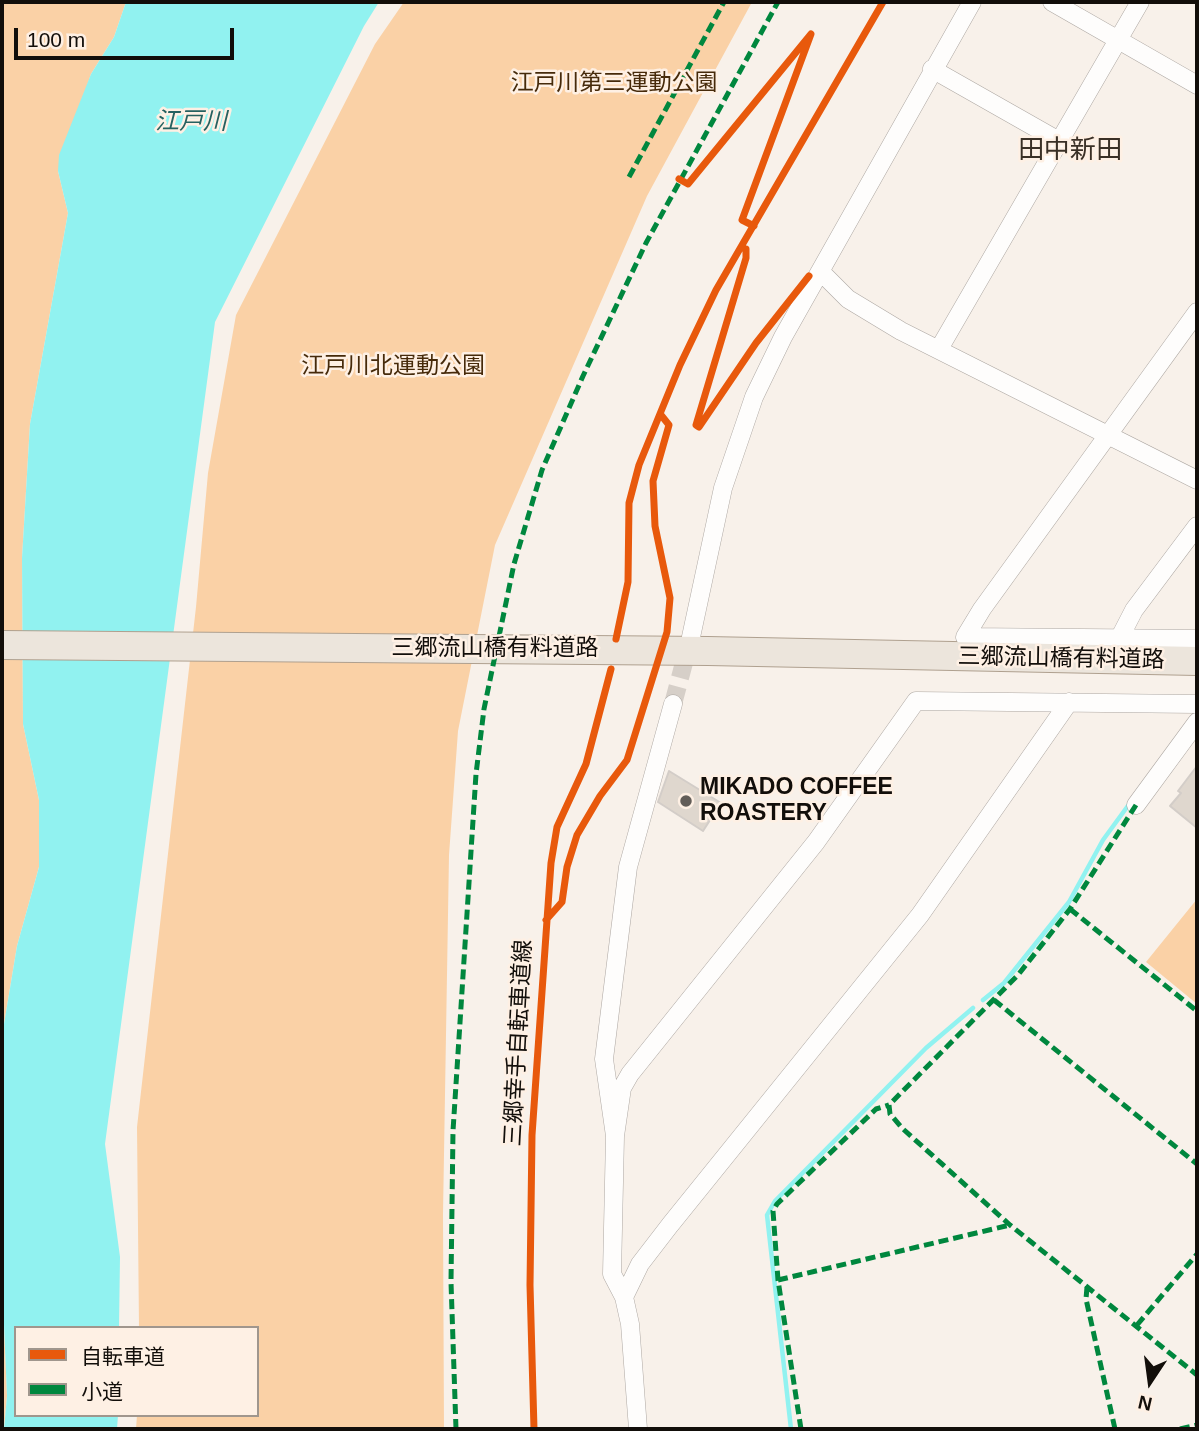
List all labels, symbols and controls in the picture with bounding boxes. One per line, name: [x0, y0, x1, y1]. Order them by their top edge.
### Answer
scale bar: [18, 14, 238, 58]
text: 100 m: [27, 28, 85, 51]
park label: 江戸川第三運動公園: [511, 70, 717, 98]
water label: 江戸川: [155, 108, 227, 136]
district label: 田中新田: [1018, 135, 1122, 167]
park label: 江戸川北運動公園: [301, 353, 485, 381]
street label: 三郷流山橋有料道路: [392, 635, 598, 663]
street label: 三郷流山橋有料道路: [957, 643, 1165, 675]
place label: MIKADO COFFEE ROASTERY: [700, 774, 893, 828]
marker: MIKADO COFFEE ROASTERY: [678, 793, 694, 809]
street label: 三郷幸手自転車道線: [500, 939, 538, 1147]
legend: [14, 1326, 259, 1417]
text: 自転車道: [81, 1345, 165, 1368]
north arrow: [1115, 1347, 1185, 1417]
text: 小道: [81, 1380, 123, 1403]
text: N: [1136, 1391, 1154, 1415]

